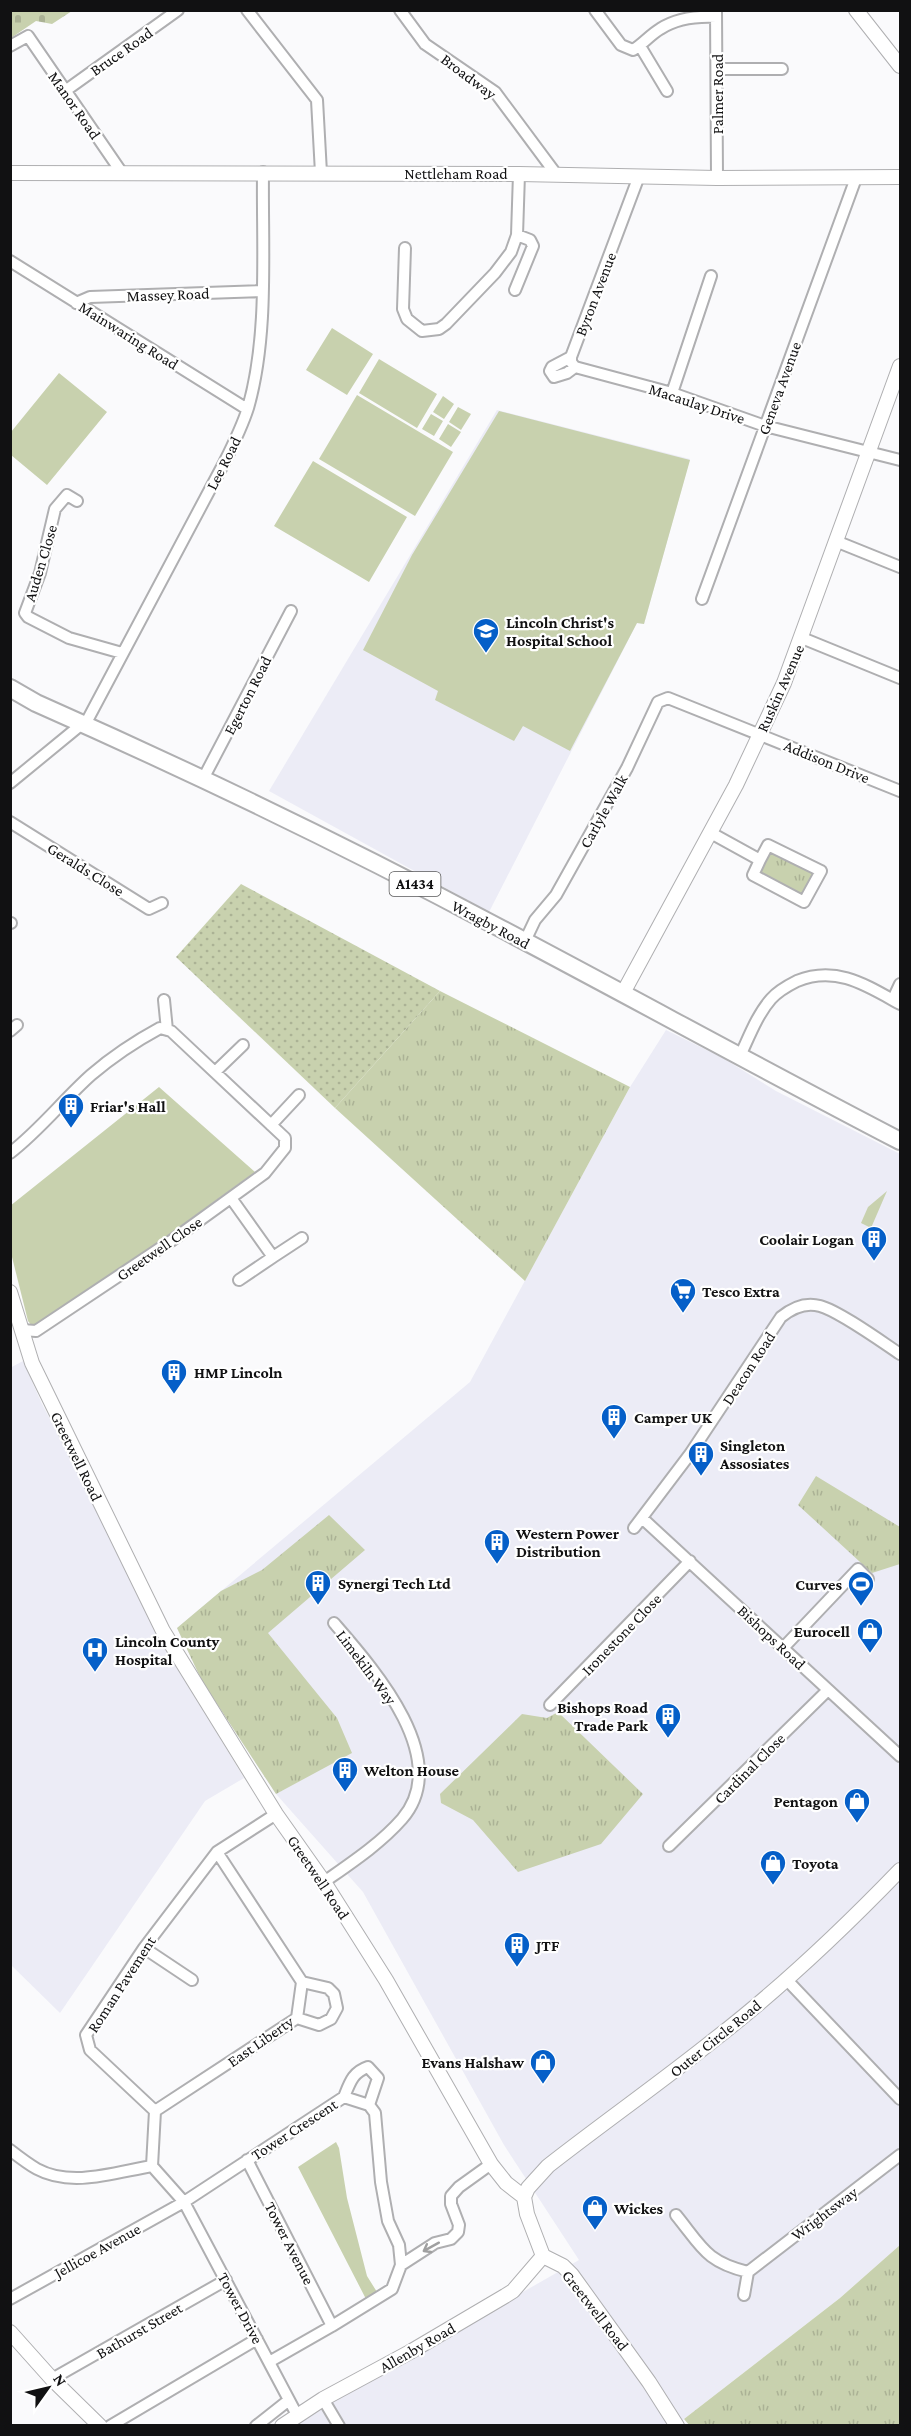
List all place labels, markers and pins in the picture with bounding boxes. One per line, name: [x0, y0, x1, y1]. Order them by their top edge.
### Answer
place label: Lincoln Christ's Hospital School: [506, 614, 614, 649]
school or university icon: Lincoln Christ's Hospital School: [471, 616, 501, 654]
building icon: Friar's Hall: [56, 1091, 86, 1129]
place label: Friar's Hall: [90, 1098, 166, 1115]
building icon: Coolair Logan: [859, 1224, 889, 1262]
place label: Coolair Logan: [759, 1231, 854, 1248]
supermarket icon: Tesco Extra: [668, 1276, 698, 1314]
place label: Tesco Extra: [702, 1283, 780, 1300]
building icon: HMP Lincoln: [159, 1357, 189, 1395]
place label: HMP Lincoln: [194, 1364, 283, 1381]
building icon: Camper UK: [599, 1402, 629, 1440]
place label: Camper UK: [634, 1409, 713, 1426]
place label: Singleton Assosiates: [719, 1437, 790, 1472]
building icon: Singleton Assosiates: [686, 1439, 716, 1477]
place label: Western Power Distribution: [515, 1525, 620, 1560]
building icon: Western Power Distribution: [482, 1527, 512, 1565]
building icon: Synergi Tech Ltd: [303, 1568, 333, 1606]
sports icon: Curves: [846, 1569, 876, 1607]
place label: Synergi Tech Ltd: [338, 1575, 451, 1592]
place label: Curves: [795, 1576, 842, 1593]
shop icon: Eurocell: [855, 1616, 885, 1654]
place label: Eurocell: [794, 1623, 850, 1640]
place label: Lincoln County Hospital: [115, 1633, 220, 1668]
hospital icon: Lincoln County Hospital: [80, 1635, 110, 1673]
place label: Bishops Road Trade Park: [557, 1699, 648, 1734]
building icon: Bishops Road Trade Park: [653, 1701, 683, 1739]
building icon: Welton House: [330, 1755, 360, 1793]
place label: Welton House: [363, 1762, 460, 1779]
shop icon: Pentagon: [842, 1786, 872, 1824]
place label: Pentagon: [774, 1793, 838, 1810]
shop icon: Toyota: [758, 1848, 788, 1886]
place label: Toyota: [792, 1855, 839, 1872]
building icon: JTF: [502, 1930, 532, 1968]
place label: JTF: [534, 1937, 560, 1954]
shop icon: Evans Halshaw: [528, 2047, 558, 2085]
place label: Evans Halshaw: [422, 2054, 524, 2071]
shop icon: Wickes: [580, 2193, 610, 2231]
place label: Wickes: [613, 2200, 664, 2217]

